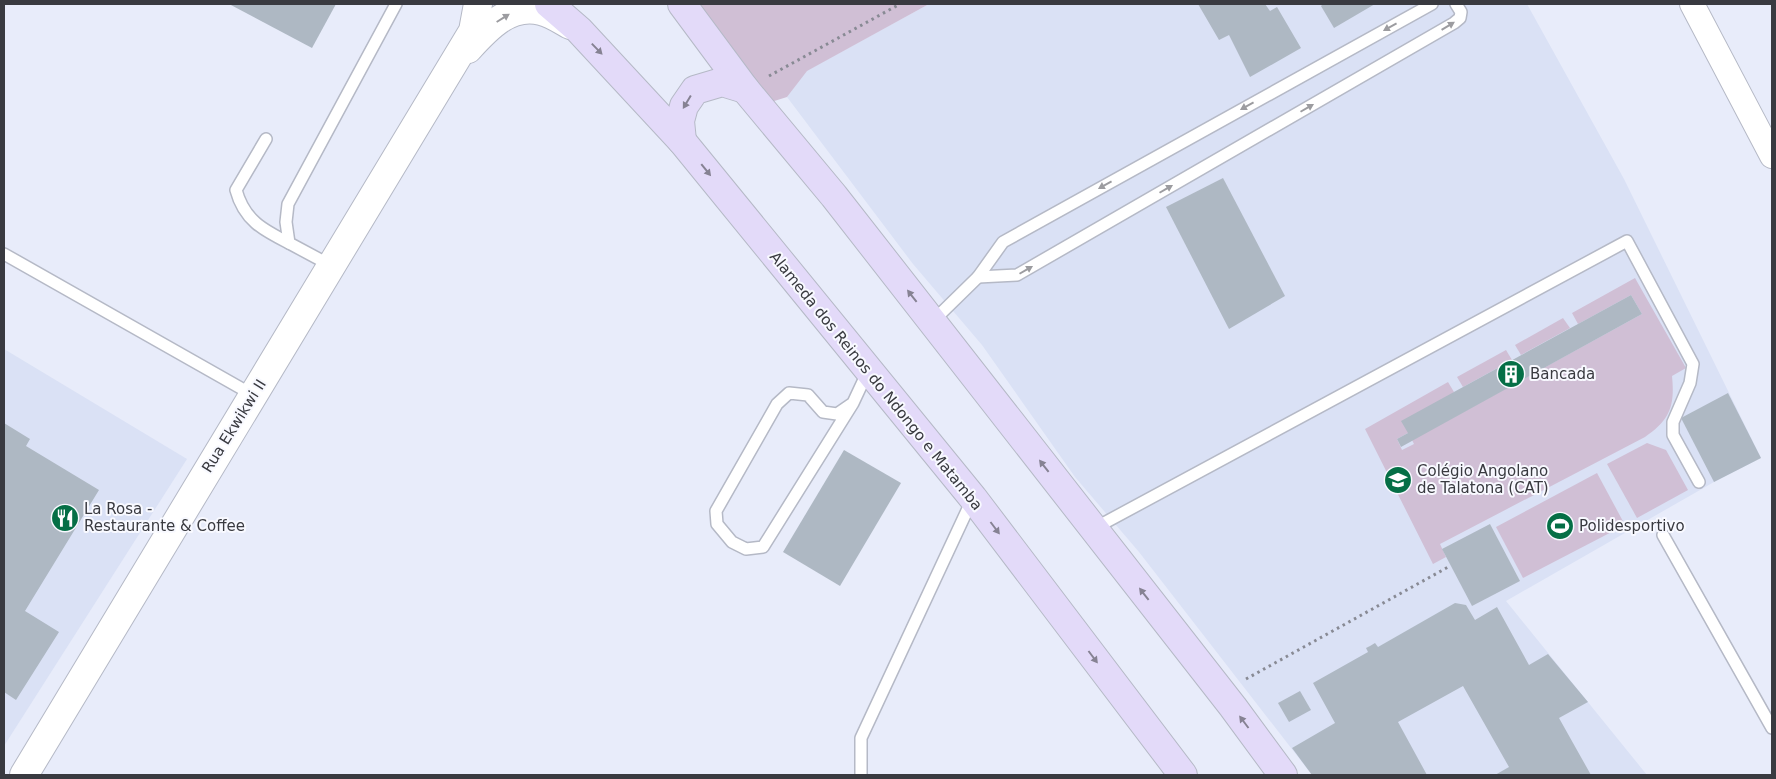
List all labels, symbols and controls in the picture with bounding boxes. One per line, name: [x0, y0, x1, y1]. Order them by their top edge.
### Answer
one-way arrow: [497, 13, 510, 23]
one-way arrow: [1441, 22, 1454, 31]
one-way arrow: [1383, 23, 1396, 32]
one-way arrow: [591, 43, 603, 55]
one-way arrow: [683, 95, 692, 108]
one-way arrow: [1240, 102, 1255, 110]
one-way arrow: [1301, 103, 1314, 112]
one-way arrow: [700, 163, 711, 176]
one-way arrow: [1098, 181, 1113, 189]
one-way arrow: [1160, 184, 1173, 193]
street label: Alameda dos Reinos do Ndongo e Matamba: [766, 248, 986, 514]
one-way arrow: [1018, 266, 1033, 274]
one-way arrow: [907, 289, 917, 303]
building icon: Bancada: [1496, 359, 1526, 389]
place label: Bancada: [1530, 365, 1595, 383]
street label: Rua Ekwikwi II: [198, 376, 270, 476]
one-way arrow: [1039, 459, 1049, 473]
place label: Colégio Angolano de Talatona (CAT): [1417, 462, 1549, 497]
school or university icon: Colégio Angolano de Talatona (CAT): [1383, 465, 1413, 495]
place label: La Rosa - Restaurante & Coffee: [84, 500, 245, 535]
restaurant icon: La Rosa - Restaurante & Coffee: [50, 503, 80, 533]
sports icon: Polidesportivo: [1545, 511, 1575, 541]
place label: Polidesportivo: [1579, 517, 1685, 535]
one-way arrow: [990, 521, 1000, 535]
one-way arrow: [1139, 587, 1149, 601]
one-way arrow: [1088, 650, 1099, 663]
one-way arrow: [1239, 715, 1249, 729]

